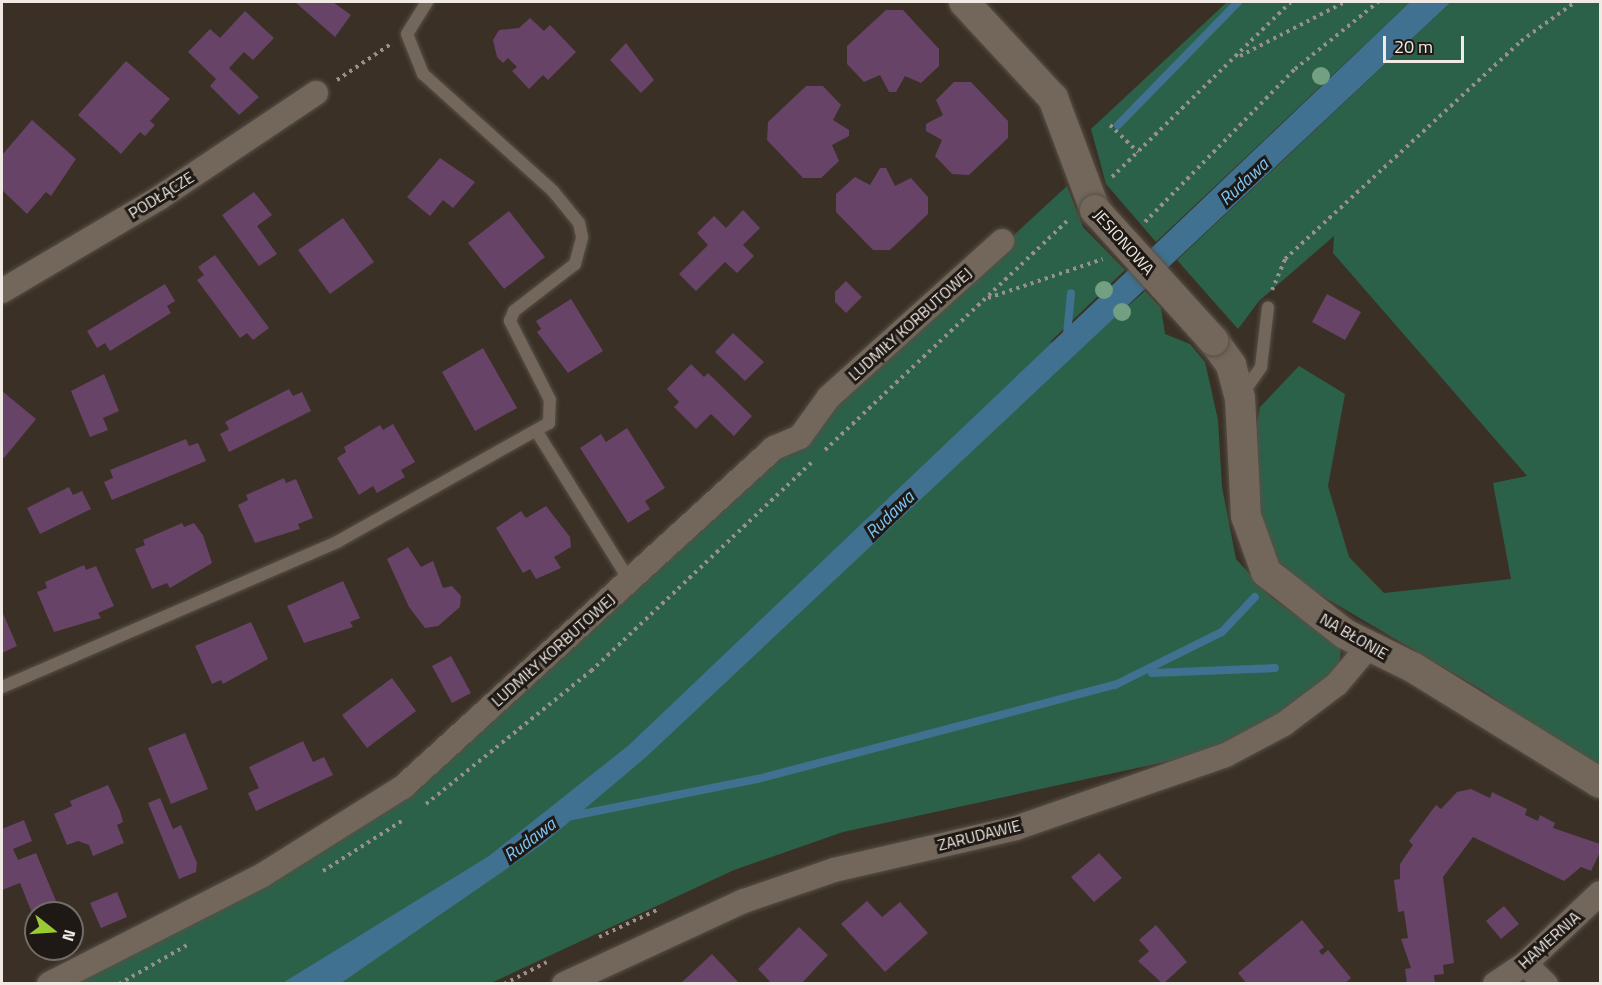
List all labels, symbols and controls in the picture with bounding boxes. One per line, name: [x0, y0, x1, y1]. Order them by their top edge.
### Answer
scale bar: [1386, 24, 1467, 62]
text: 20 m: [1394, 33, 1433, 60]
water label: Rudawa: [1215, 154, 1273, 210]
street label: PODŁĄCZE: [125, 167, 197, 223]
street label: JESIONOWA: [1090, 205, 1158, 279]
street label: LUDMIŁY KORBUTOWEJ: [844, 263, 976, 385]
water label: Rudawa: [861, 487, 919, 543]
street label: LUDMIŁY KORBUTOWEJ: [487, 589, 619, 711]
street label: NA BŁONIE: [1317, 609, 1391, 663]
water label: Rudawa: [500, 814, 560, 866]
street label: ZARUDAWIE: [936, 815, 1022, 855]
north arrow: [24, 901, 84, 961]
street label: HAMERNIA: [1514, 907, 1584, 973]
text: N: [56, 927, 82, 944]

